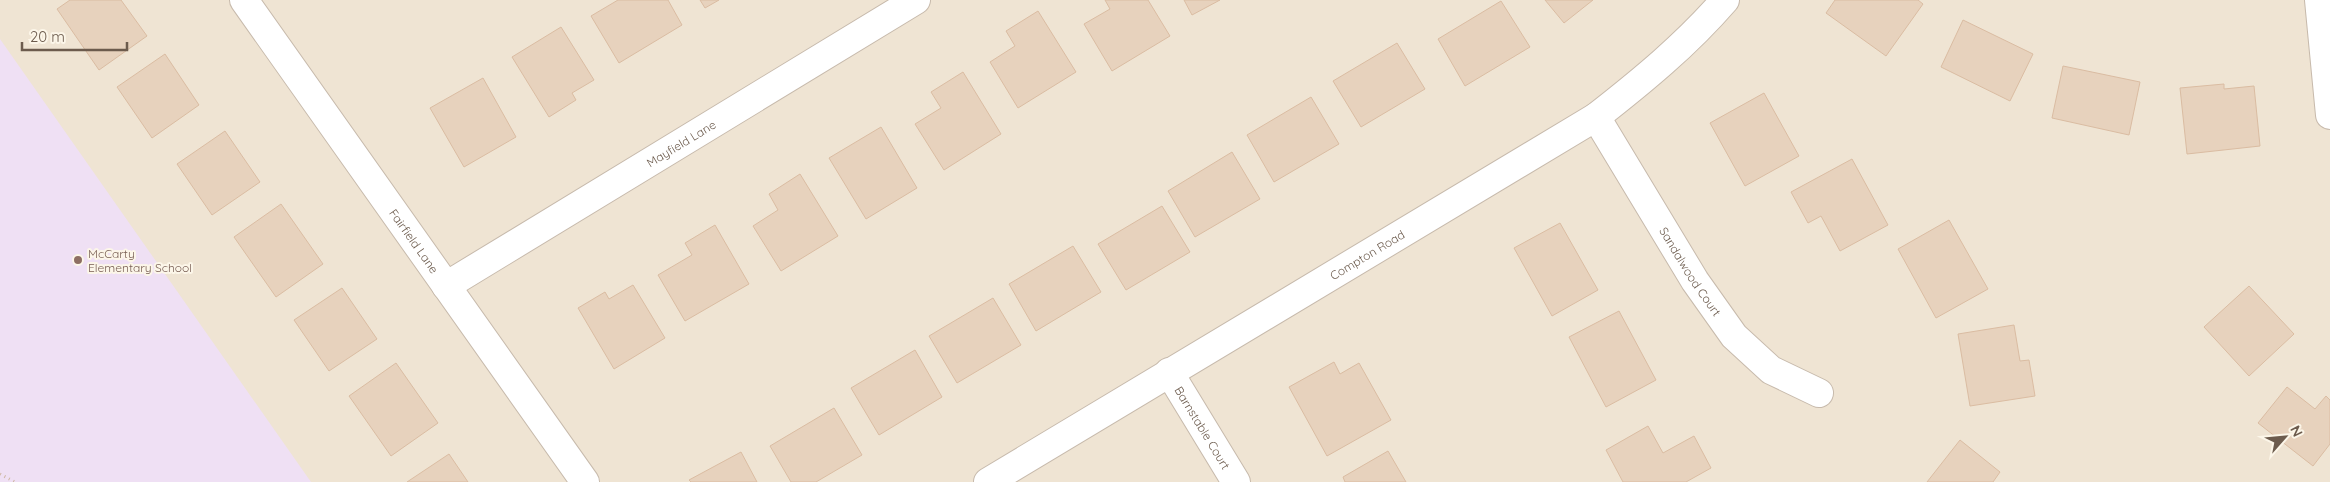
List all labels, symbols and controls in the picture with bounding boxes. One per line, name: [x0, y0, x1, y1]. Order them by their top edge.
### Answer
scale bar: [22, 20, 128, 52]
text: 20 m: [30, 27, 65, 46]
street label: Mayfield Lane: [644, 116, 718, 170]
street label: Fairfield Lane: [387, 206, 442, 276]
street label: Sandalwood Court: [1657, 224, 1725, 319]
street label: Compton Road: [1327, 226, 1407, 283]
place label: McCarty Elementary School: [88, 246, 192, 275]
marker: McCarty Elementary School: [72, 254, 84, 266]
street label: Barnstable Court: [1172, 383, 1234, 472]
north arrow: [2260, 412, 2310, 462]
text: N: [2286, 422, 2307, 440]

